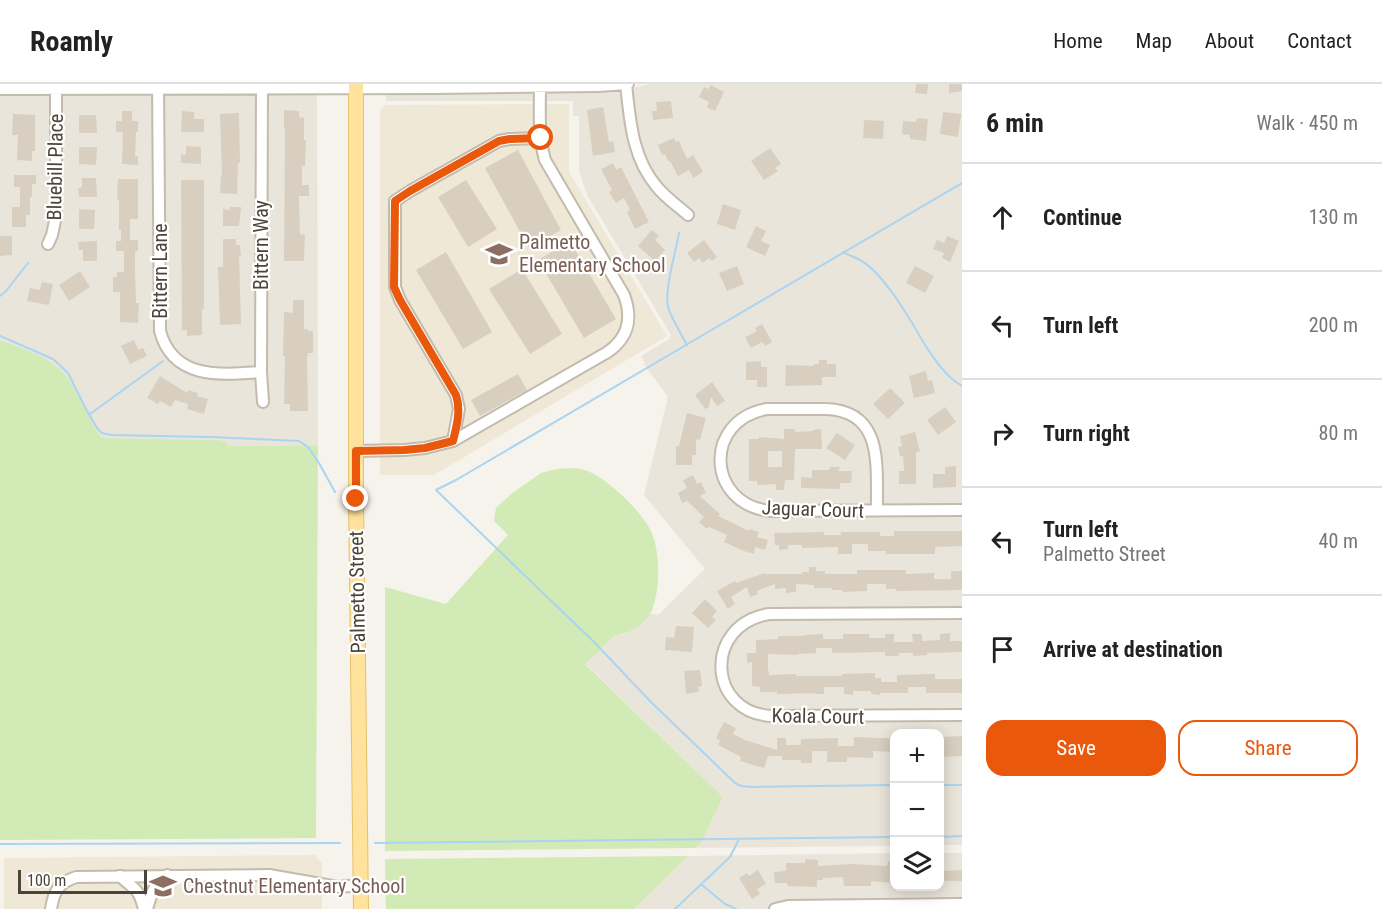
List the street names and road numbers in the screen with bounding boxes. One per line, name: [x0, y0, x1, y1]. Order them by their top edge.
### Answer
street label: Bluebill Place: [42, 113, 68, 221]
street label: Bittern Way: [249, 200, 273, 290]
street label: Bittern Lane: [148, 223, 172, 319]
street label: Jaguar Court: [761, 495, 865, 523]
street label: Palmetto Street: [344, 530, 370, 654]
street label: Koala Court: [772, 703, 865, 729]

